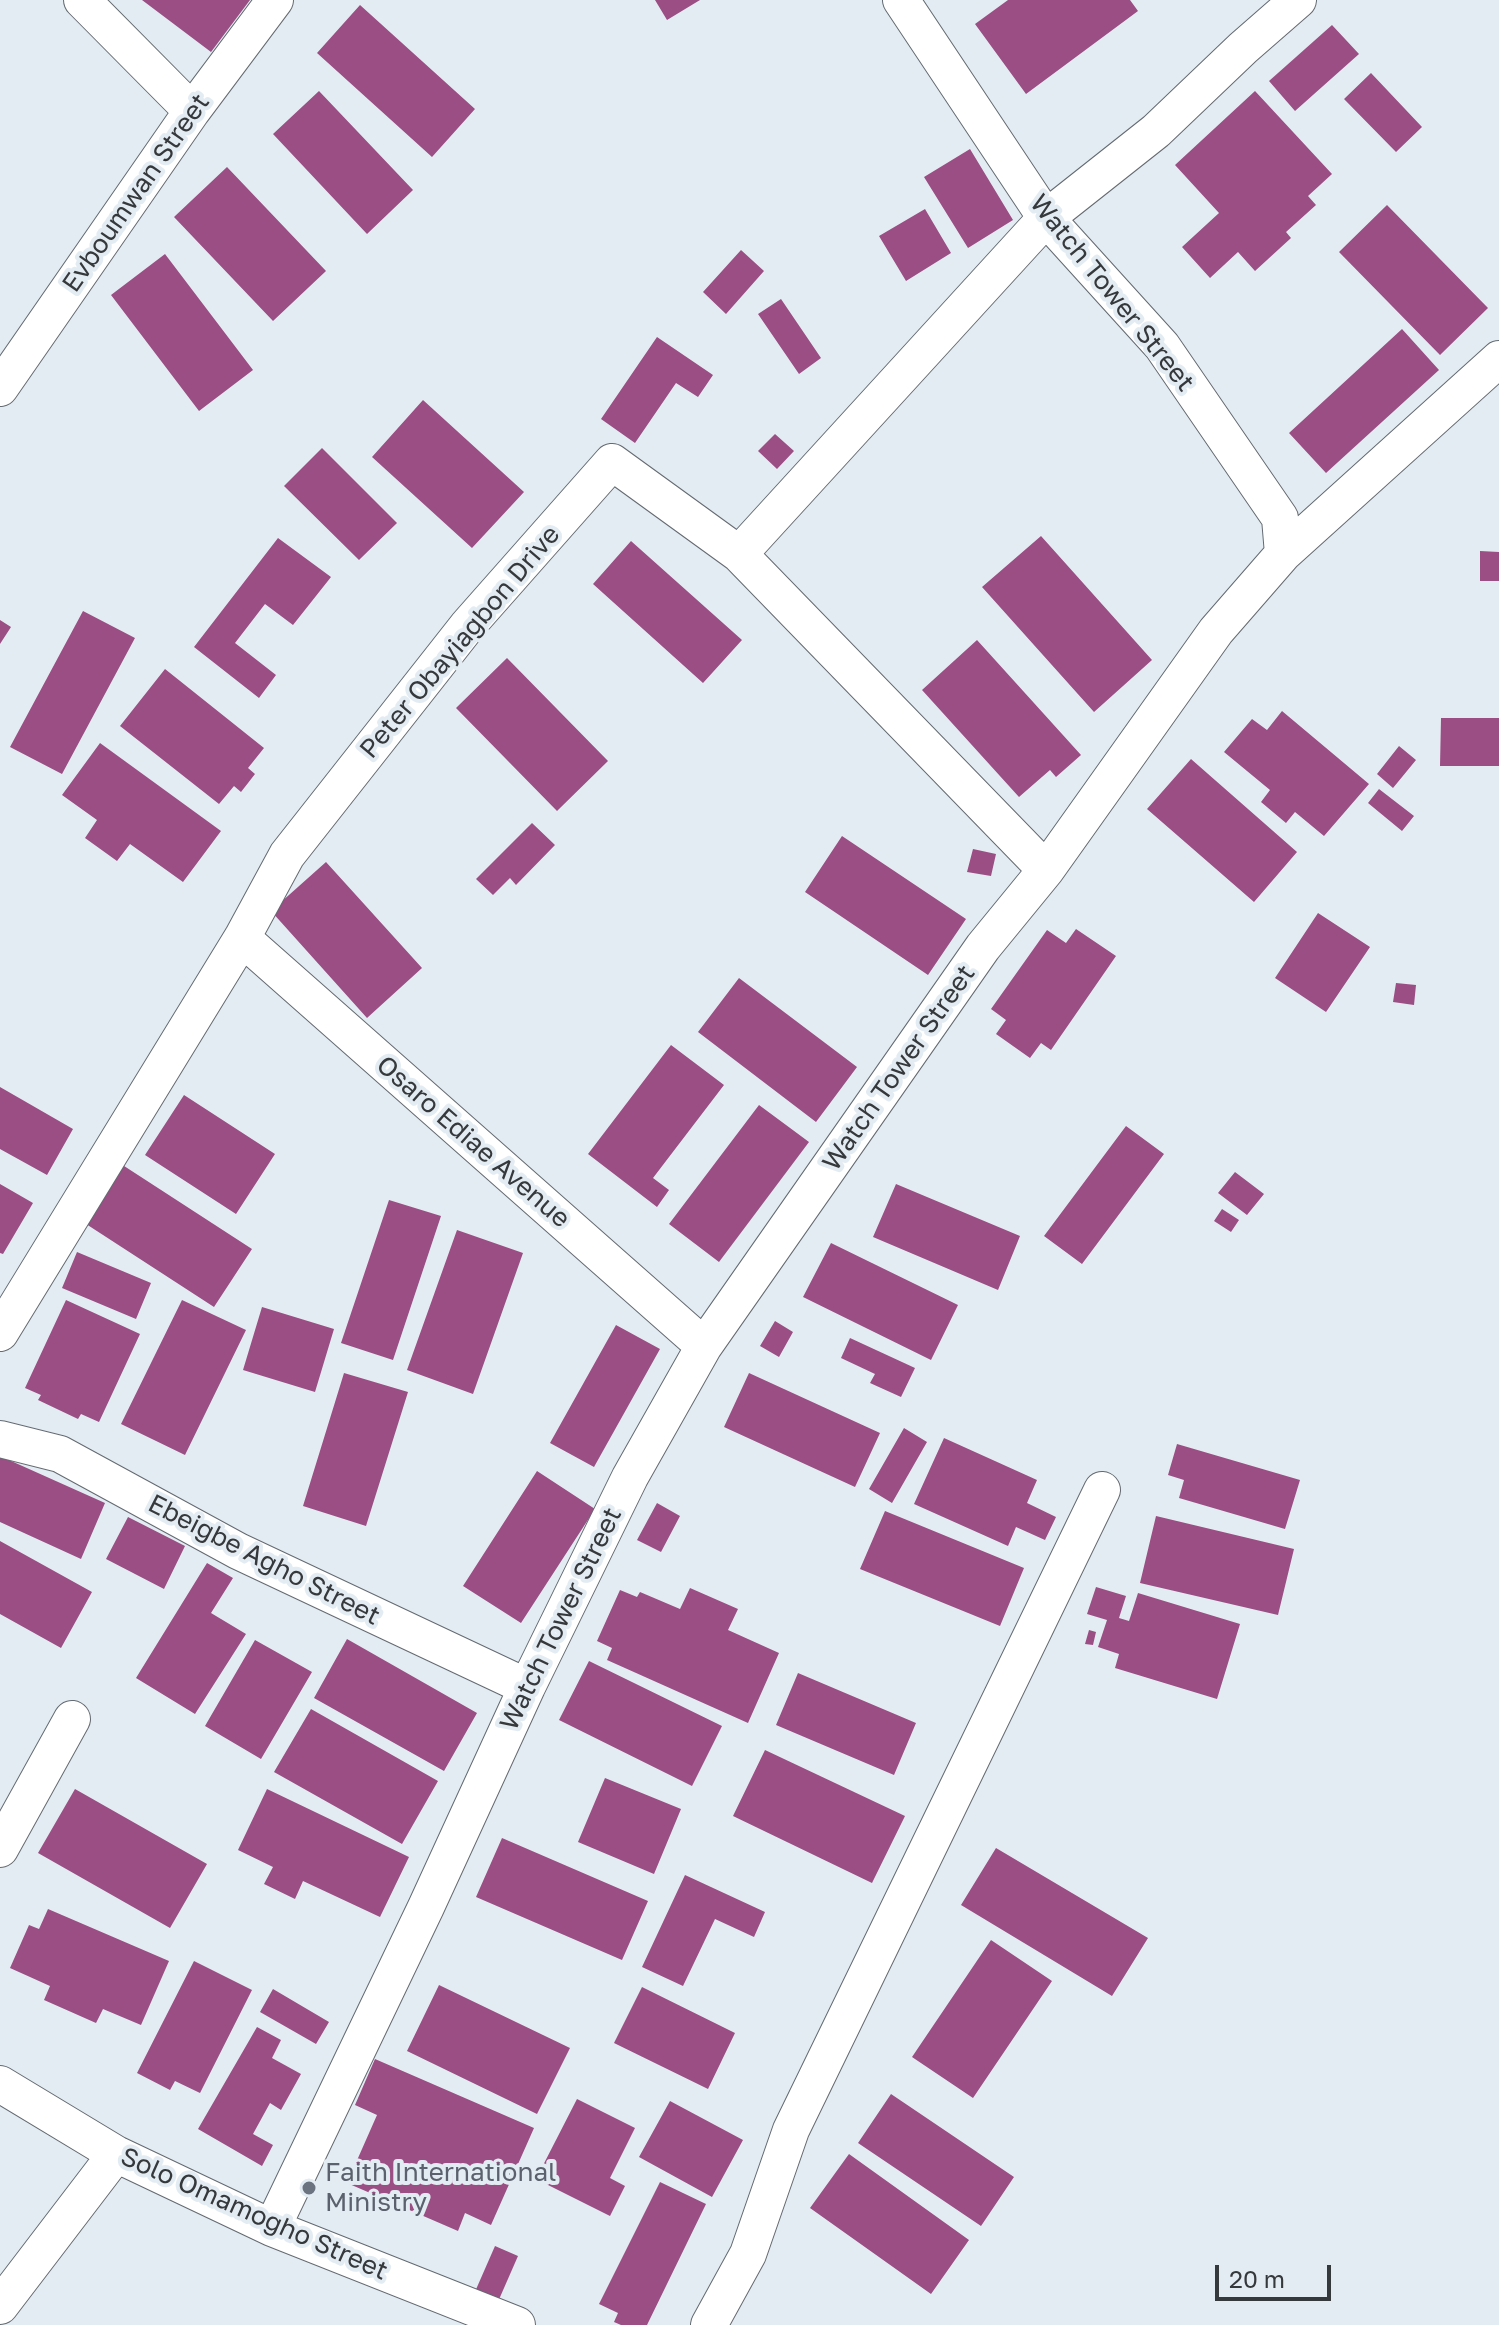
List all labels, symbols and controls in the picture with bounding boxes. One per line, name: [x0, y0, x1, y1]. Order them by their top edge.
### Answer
street label: Evboumwan Street: [56, 88, 216, 298]
street label: Watch Tower Street: [1023, 188, 1201, 398]
street label: Peter Obayiagbon Drive: [354, 519, 566, 765]
street label: Watch Tower Street: [816, 959, 982, 1177]
street label: Osaro Ediae Avenue: [370, 1049, 576, 1235]
street label: Ebeigbe Agho Street: [143, 1488, 385, 1632]
street label: Watch Tower Street: [493, 1503, 629, 1735]
street label: Solo Omamogho Street: [116, 2141, 392, 2287]
place label: Faith International Ministry: [325, 2157, 556, 2218]
marker: Faith International Ministry: [300, 2179, 318, 2197]
scale bar: [1219, 2249, 1335, 2299]
text: 20 m: [1229, 2264, 1285, 2293]

